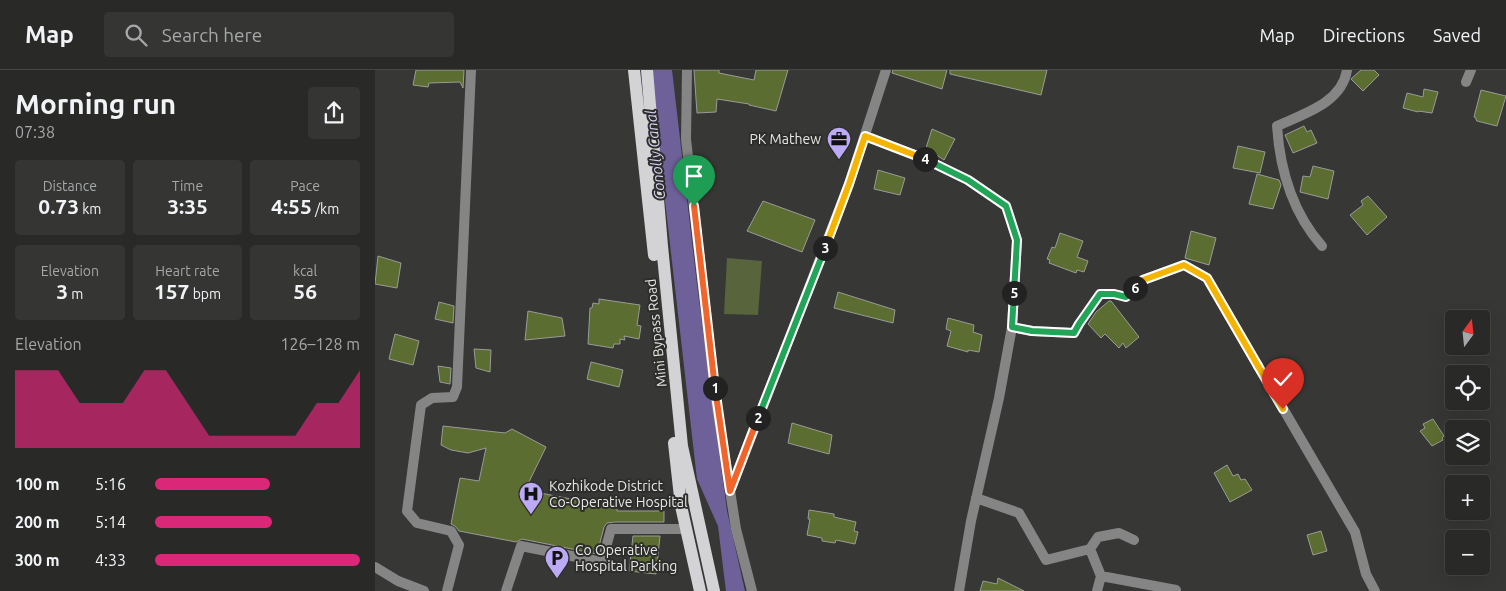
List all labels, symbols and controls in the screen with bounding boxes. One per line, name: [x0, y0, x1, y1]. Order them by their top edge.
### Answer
search box: [104, 12, 454, 57]
text: Map: [25, 21, 74, 48]
icon: search: [122, 21, 150, 49]
text: Search here: [162, 24, 262, 46]
text: Map: [1259, 25, 1295, 45]
text: Directions: [1323, 25, 1405, 45]
text: Saved: [1433, 25, 1481, 45]
button: share: [308, 87, 360, 139]
text: Morning run: [15, 88, 176, 119]
water label: Conolly Canal: [642, 109, 668, 201]
text: 07:38: [15, 123, 55, 141]
office icon: PK Mathew: [826, 126, 852, 160]
place label: PK Mathew: [749, 131, 821, 147]
pin: 4: [913, 146, 937, 172]
text: 4: [922, 151, 929, 167]
pin: [673, 155, 715, 206]
icon: arrive: [680, 162, 708, 190]
text: Distance: [43, 178, 97, 194]
text: Time: [172, 178, 203, 194]
text: Pace: [290, 178, 320, 194]
text: 0.73: [38, 194, 79, 218]
text: 3:35: [167, 194, 208, 218]
text: 4:55: [271, 194, 312, 218]
text: km: [79, 201, 101, 217]
text: /km: [312, 201, 339, 217]
pin: 3: [813, 236, 837, 260]
text: 3: [822, 240, 829, 256]
text: Elevation: [41, 263, 99, 279]
text: Heart rate: [155, 263, 220, 279]
text: kcal: [293, 263, 317, 279]
pin: 6: [1123, 276, 1147, 300]
street label: Mini Bypass Road: [642, 278, 670, 388]
text: 3: [56, 279, 68, 303]
text: 157: [154, 279, 189, 303]
text: 56: [293, 279, 317, 303]
pin: 5: [1001, 280, 1027, 306]
text: 6: [1132, 280, 1139, 296]
text: 5: [1011, 285, 1018, 301]
text: m: [68, 286, 83, 302]
text: bpm: [189, 286, 221, 302]
north arrow: [1445, 310, 1490, 355]
map controls: [1445, 310, 1490, 575]
text: Elevation: [15, 335, 82, 353]
text: 126–128 m: [280, 335, 360, 353]
pin: [1262, 358, 1304, 409]
icon: check: [1269, 365, 1297, 393]
button: locate: [1445, 365, 1490, 410]
pin: 1: [703, 376, 727, 400]
text: 1: [712, 380, 719, 396]
pin: 2: [745, 406, 771, 430]
text: 2: [755, 410, 762, 426]
button: layers: [1445, 420, 1490, 465]
text: 100 m: [15, 475, 60, 493]
text: 5:16: [95, 475, 126, 493]
button: +: [1445, 475, 1490, 520]
place label: Kozhikode District Co-Operative Hospital: [549, 478, 688, 510]
hospital icon: Kozhikode District Co-Operative Hospital: [518, 481, 544, 515]
text: 200 m: [15, 513, 60, 531]
text: 5:14: [95, 513, 126, 531]
button: −: [1445, 530, 1490, 575]
place label: Co Operative Hospital Parking: [575, 542, 677, 574]
parking icon: Co Operative Hospital Parking: [544, 545, 570, 579]
text: 300 m: [15, 551, 60, 569]
text: 4:33: [95, 551, 126, 569]

